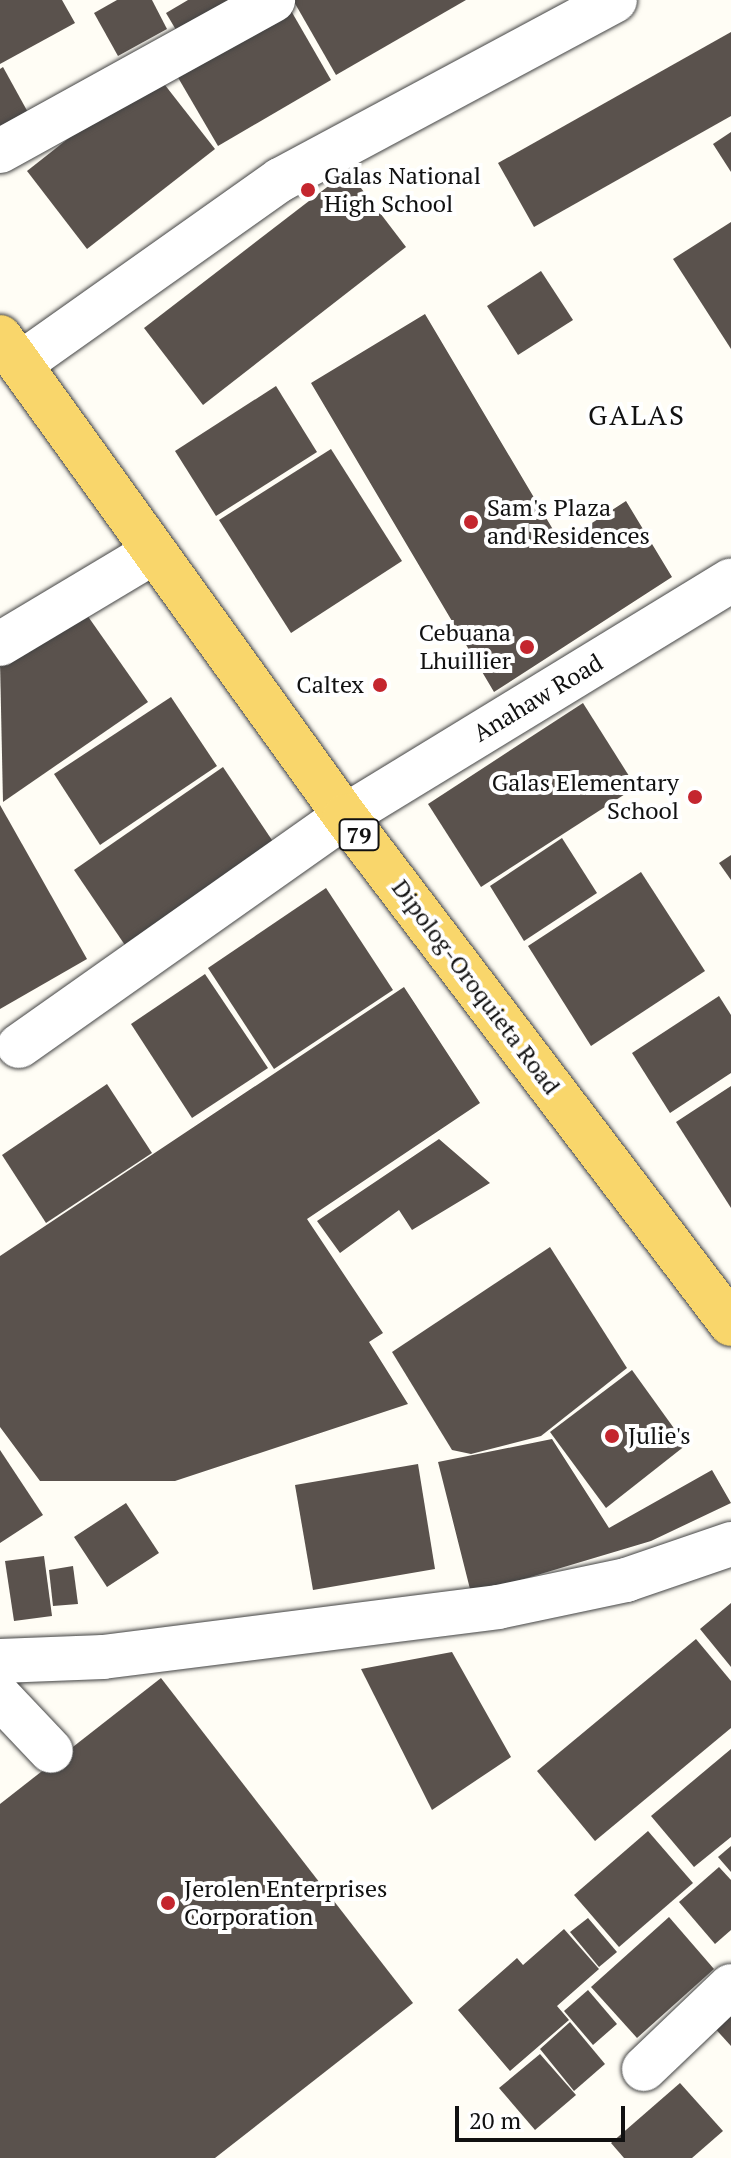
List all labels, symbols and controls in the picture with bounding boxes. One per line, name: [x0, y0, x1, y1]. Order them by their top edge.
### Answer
place label: Galas National High School: [324, 162, 481, 218]
marker: Galas National High School: [299, 181, 317, 199]
district label: GALAS: [588, 398, 686, 432]
place label: Sam's Plaza and Residences: [487, 494, 650, 550]
marker: Sam's Plaza and Residences: [462, 513, 480, 531]
place label: Cebuana Lhuillier: [419, 619, 511, 675]
marker: Cebuana Lhuillier: [518, 638, 536, 656]
street label: Anahaw Road: [468, 648, 608, 748]
place label: Caltex: [296, 671, 364, 699]
marker: Caltex: [371, 676, 389, 694]
place label: Galas Elementary School: [492, 769, 679, 825]
marker: Galas Elementary School: [686, 788, 704, 806]
road number: 79: [337, 817, 381, 853]
street label: Dipolog-Oroquieta Road: [386, 874, 566, 1100]
place label: Julie's: [628, 1422, 691, 1450]
marker: Julie's: [603, 1427, 621, 1445]
place label: Jerolen Enterprises Corporation: [184, 1875, 387, 1931]
marker: Jerolen Enterprises Corporation: [159, 1894, 177, 1912]
scale bar: [459, 2090, 629, 2140]
text: 20 m: [469, 2104, 521, 2136]

